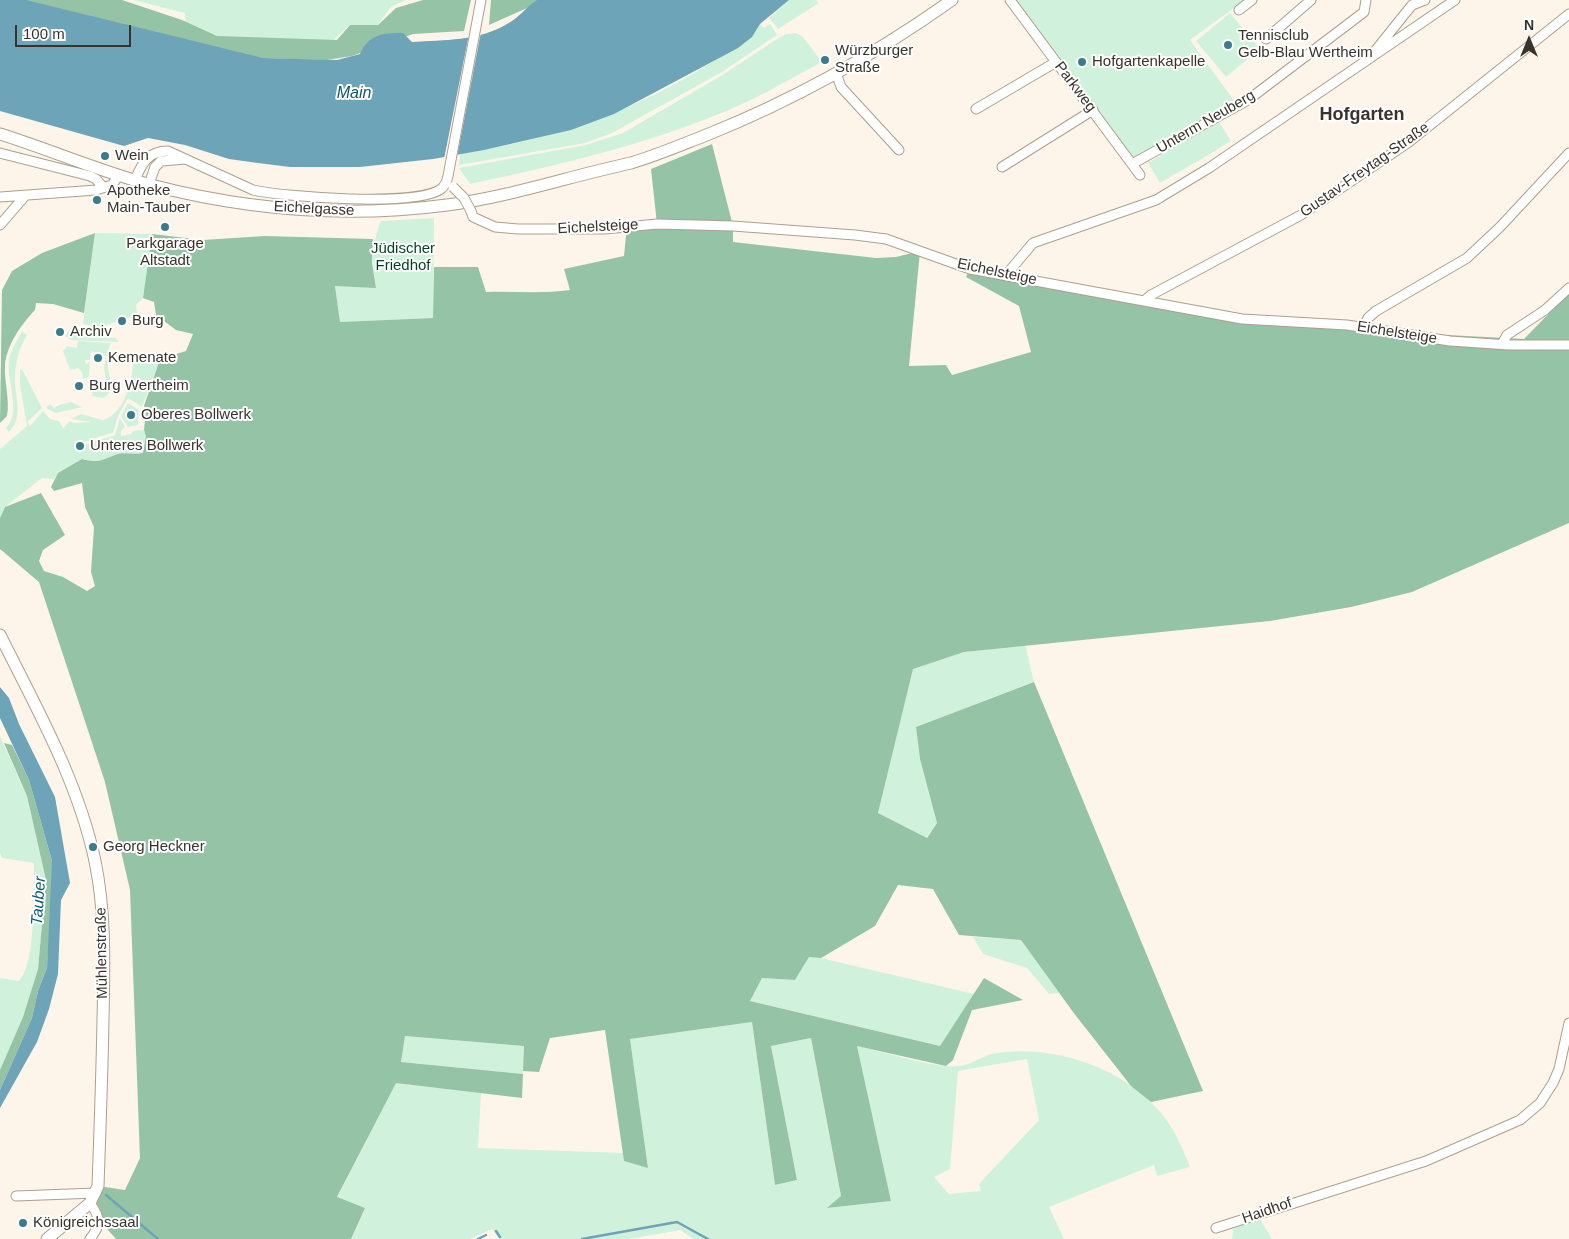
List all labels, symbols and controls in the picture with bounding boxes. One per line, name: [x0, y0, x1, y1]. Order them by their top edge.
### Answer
scale bar: [18, 15, 134, 47]
north arrow: [1504, 15, 1554, 65]
text: N: [1524, 17, 1534, 33]
text: 100 m: [23, 25, 65, 42]
place label: Tennisclub Gelb-Blau Wertheim: [1238, 27, 1373, 62]
marker: Tennisclub Gelb-Blau Wertheim: [1222, 39, 1234, 51]
place label: Würzburger Straße: [835, 42, 913, 77]
place label: Hofgartenkapelle: [1092, 53, 1205, 71]
marker: Würzburger Straße: [819, 54, 831, 66]
marker: Hofgartenkapelle: [1076, 56, 1088, 68]
street label: Parkweg: [1050, 58, 1100, 116]
water label: Main: [337, 84, 371, 104]
street label: Unterm Neuberg: [1153, 86, 1259, 158]
district label: Hofgarten: [1320, 104, 1404, 126]
street label: Gustav-Freytag-Straße: [1297, 119, 1433, 221]
place label: Wein: [115, 147, 149, 165]
marker: Wein: [99, 150, 111, 162]
place label: Apotheke Main-Tauber: [107, 182, 190, 217]
marker: Apotheke Main-Tauber: [91, 194, 103, 206]
street label: Eichelgasse: [273, 198, 355, 220]
street label: Eichelsteige: [557, 216, 639, 238]
marker: Parkgarage Altstadt: [159, 221, 171, 233]
place label: Parkgarage Altstadt: [126, 235, 204, 270]
park label: Jüdischer Friedhof: [371, 240, 435, 275]
street label: Eichelsteige: [956, 255, 1038, 289]
place label: Burg: [132, 312, 164, 330]
marker: Burg: [116, 315, 128, 327]
street label: Eichelsteige: [1356, 318, 1438, 348]
place label: Archiv: [70, 323, 112, 341]
marker: Archiv: [54, 326, 66, 338]
place label: Kemenate: [108, 349, 176, 367]
marker: Kemenate: [92, 352, 104, 364]
place label: Burg Wertheim: [89, 377, 189, 395]
marker: Burg Wertheim: [73, 380, 85, 392]
place label: Oberes Bollwerk: [141, 406, 251, 424]
marker: Oberes Bollwerk: [125, 409, 137, 421]
place label: Unteres Bollwerk: [90, 437, 203, 455]
marker: Unteres Bollwerk: [74, 440, 86, 452]
place label: Georg Heckner: [103, 838, 205, 856]
marker: Georg Heckner: [87, 841, 99, 853]
water label: Tauber: [28, 876, 50, 926]
street label: Mühlenstraße: [92, 907, 112, 999]
street label: Haidhof: [1240, 1194, 1294, 1228]
place label: Königreichssaal: [33, 1214, 139, 1232]
marker: Königreichssaal: [17, 1217, 29, 1229]

